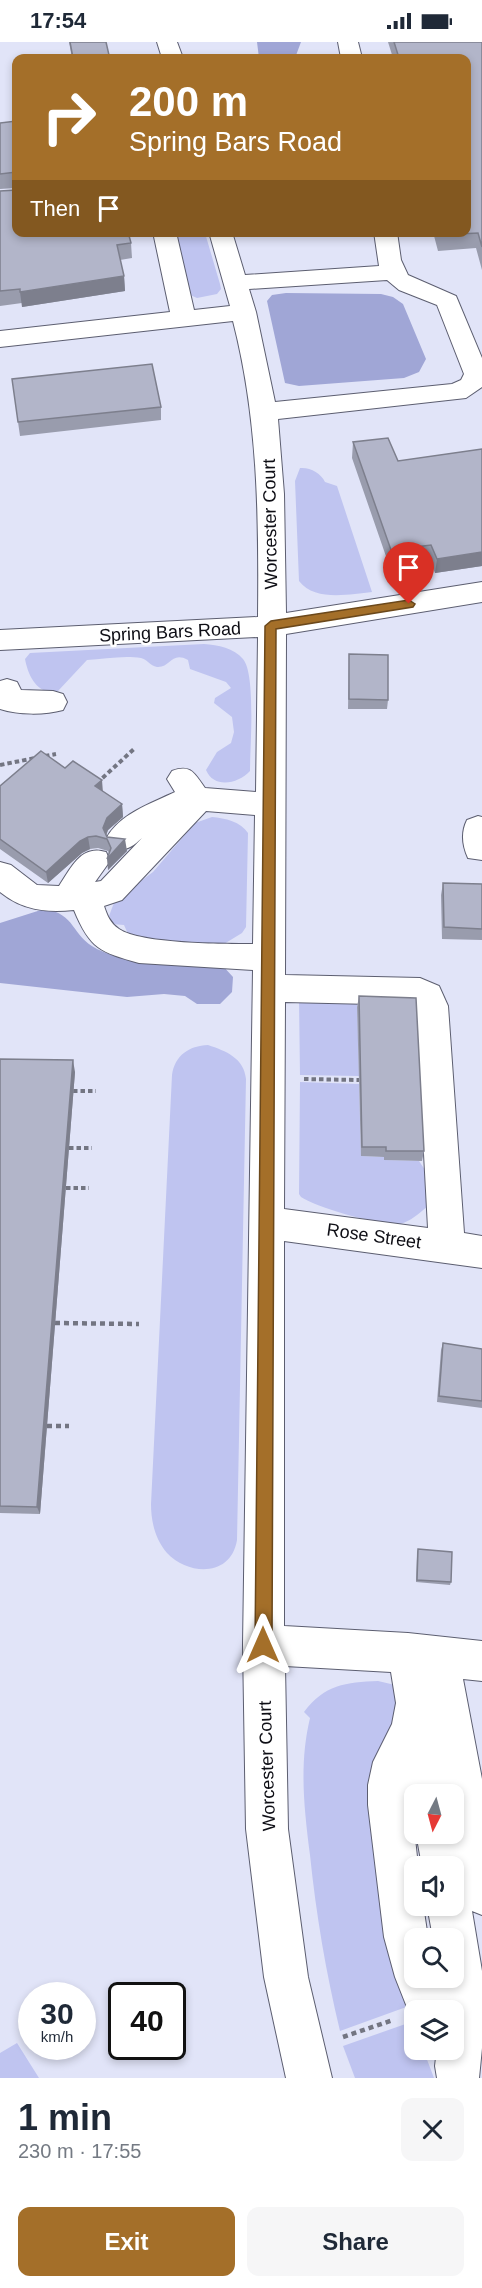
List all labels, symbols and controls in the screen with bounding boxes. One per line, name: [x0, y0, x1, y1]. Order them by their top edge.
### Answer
text: 17:54: [30, 8, 86, 33]
icon: right: [30, 78, 108, 156]
text: 200 m: [129, 78, 248, 125]
text: Spring Bars Road: [129, 127, 342, 157]
icon: arrive: [92, 192, 125, 225]
text: Then: [30, 196, 80, 221]
street label: Worcester Court: [259, 458, 281, 590]
pin: [383, 542, 434, 604]
icon: arrive: [392, 551, 425, 584]
street label: Spring Bars Road: [99, 618, 241, 646]
street label: Rose Street: [326, 1219, 422, 1253]
position arrow: [231, 1613, 295, 1677]
street label: Worcester Court: [255, 1700, 279, 1832]
north arrow: [404, 1784, 464, 1844]
map controls: [404, 1784, 464, 2060]
button: sound: [404, 1856, 464, 1916]
button: search: [404, 1928, 464, 1988]
speed limit sign: 40: [108, 1982, 186, 2060]
text: 30: [40, 1997, 74, 2030]
button: layers: [404, 2000, 464, 2060]
text: km/h: [41, 2028, 73, 2045]
text: 1 min: [18, 2097, 112, 2138]
button: close: [401, 2098, 464, 2161]
text: 230 m · 17:55: [18, 2140, 141, 2162]
button: Exit: [18, 2207, 235, 2276]
button: Share: [247, 2207, 464, 2276]

